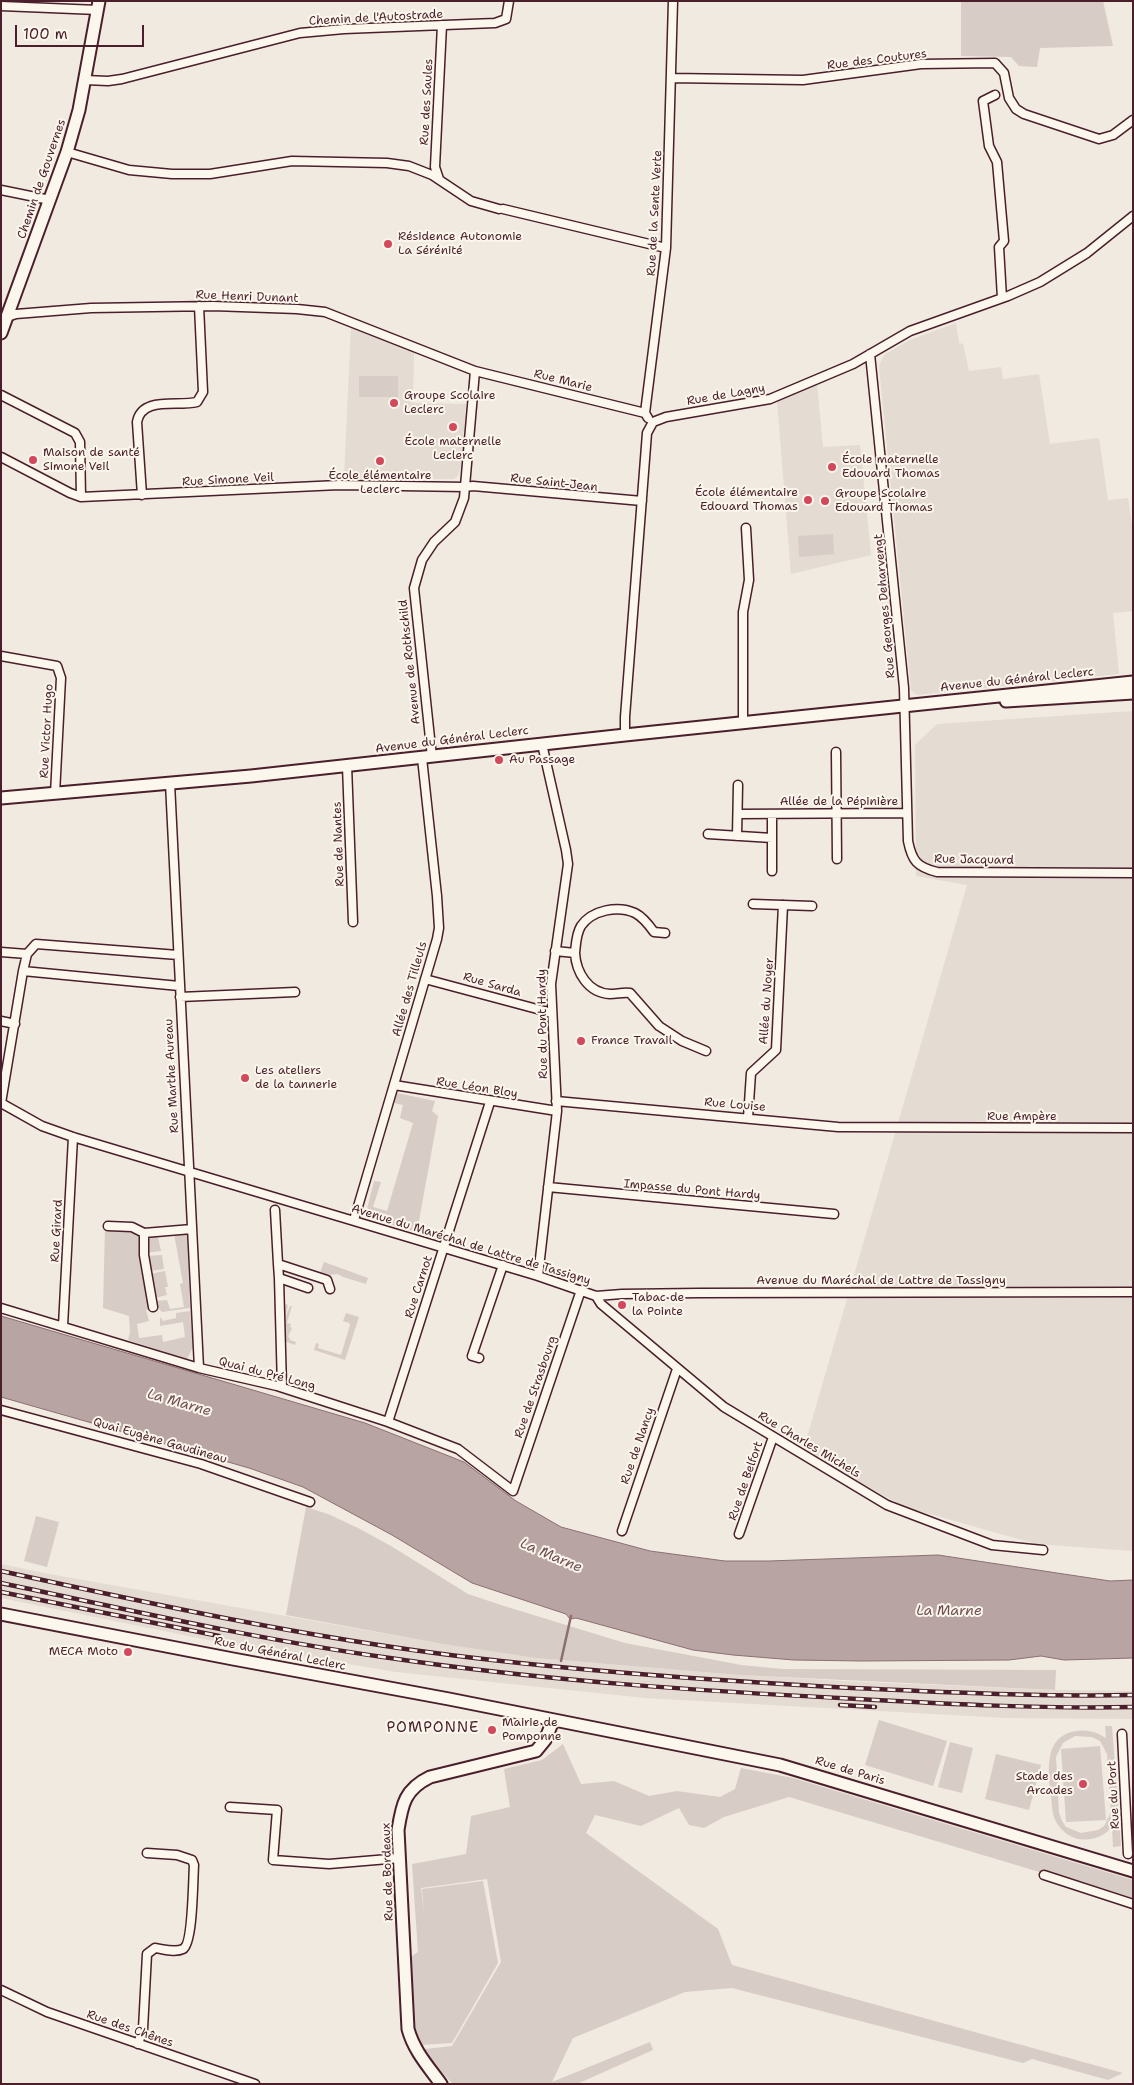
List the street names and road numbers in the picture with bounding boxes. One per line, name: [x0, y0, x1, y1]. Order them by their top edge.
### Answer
street label: Chemin de l'Autostrade: [309, 7, 443, 29]
street label: Rue des Coutures: [826, 47, 928, 73]
street label: Rue des Saules: [418, 58, 436, 146]
street label: Chemin de Gouvernes: [15, 117, 69, 241]
street label: Rue de la Sente Verte: [645, 150, 665, 276]
street label: Rue Henri Dunant: [195, 288, 299, 306]
street label: Rue Marie: [532, 367, 594, 395]
street label: Rue de Lagny: [686, 381, 766, 409]
street label: Rue Simone Veil: [182, 470, 274, 490]
street label: Rue Saint-Jean: [510, 471, 598, 495]
street label: Rue Georges Deharvengt: [872, 533, 898, 679]
street label: Avenue de Rothschild: [396, 599, 424, 725]
street label: Avenue du Général Leclerc: [939, 665, 1095, 695]
street label: Rue Victor Hugo: [37, 683, 57, 779]
street label: Avenue du Général Leclerc: [375, 723, 529, 757]
street label: Allée de la Pépinière: [780, 795, 898, 809]
street label: Rue de Nantes: [330, 801, 348, 887]
street label: Rue Jacquard: [934, 852, 1014, 868]
street label: Allée des Tilleuls: [390, 940, 430, 1038]
street label: Allée du Noyer: [757, 957, 777, 1045]
street label: Rue du Pont Hardy: [535, 969, 551, 1079]
street label: Rue Sarda: [461, 970, 523, 1000]
street label: Rue Marthe Aureau: [162, 1018, 182, 1134]
street label: Rue Léon Bloy: [435, 1074, 519, 1102]
street label: Rue Louise: [704, 1095, 766, 1115]
street label: Rue Ampère: [987, 1110, 1057, 1124]
street label: Impasse du Pont Hardy: [623, 1177, 761, 1203]
street label: Rue Girard: [48, 1199, 66, 1263]
street label: Avenue du Maréchal de Lattre de Tassigny: [350, 1202, 592, 1288]
street label: Rue Carnot: [402, 1254, 436, 1320]
street label: Avenue du Maréchal de Lattre de Tassigny: [756, 1274, 1006, 1288]
street label: Rue de Strasbourg: [512, 1334, 560, 1440]
street label: Quai du Pré Long: [217, 1354, 317, 1394]
street label: Rue de Nancy: [618, 1406, 658, 1486]
street label: Rue Charles Michels: [755, 1409, 863, 1481]
street label: Quai Eugène Gaudineau: [91, 1415, 229, 1467]
street label: Rue de Belfort: [726, 1439, 766, 1523]
street label: Rue du Général Leclerc: [213, 1634, 347, 1674]
street label: Rue de Paris: [813, 1754, 887, 1788]
street label: Rue du Port: [1105, 1760, 1123, 1830]
street label: Rue de Bordeaux: [379, 1823, 397, 1921]
street label: Rue des Chênes: [85, 2007, 175, 2051]

